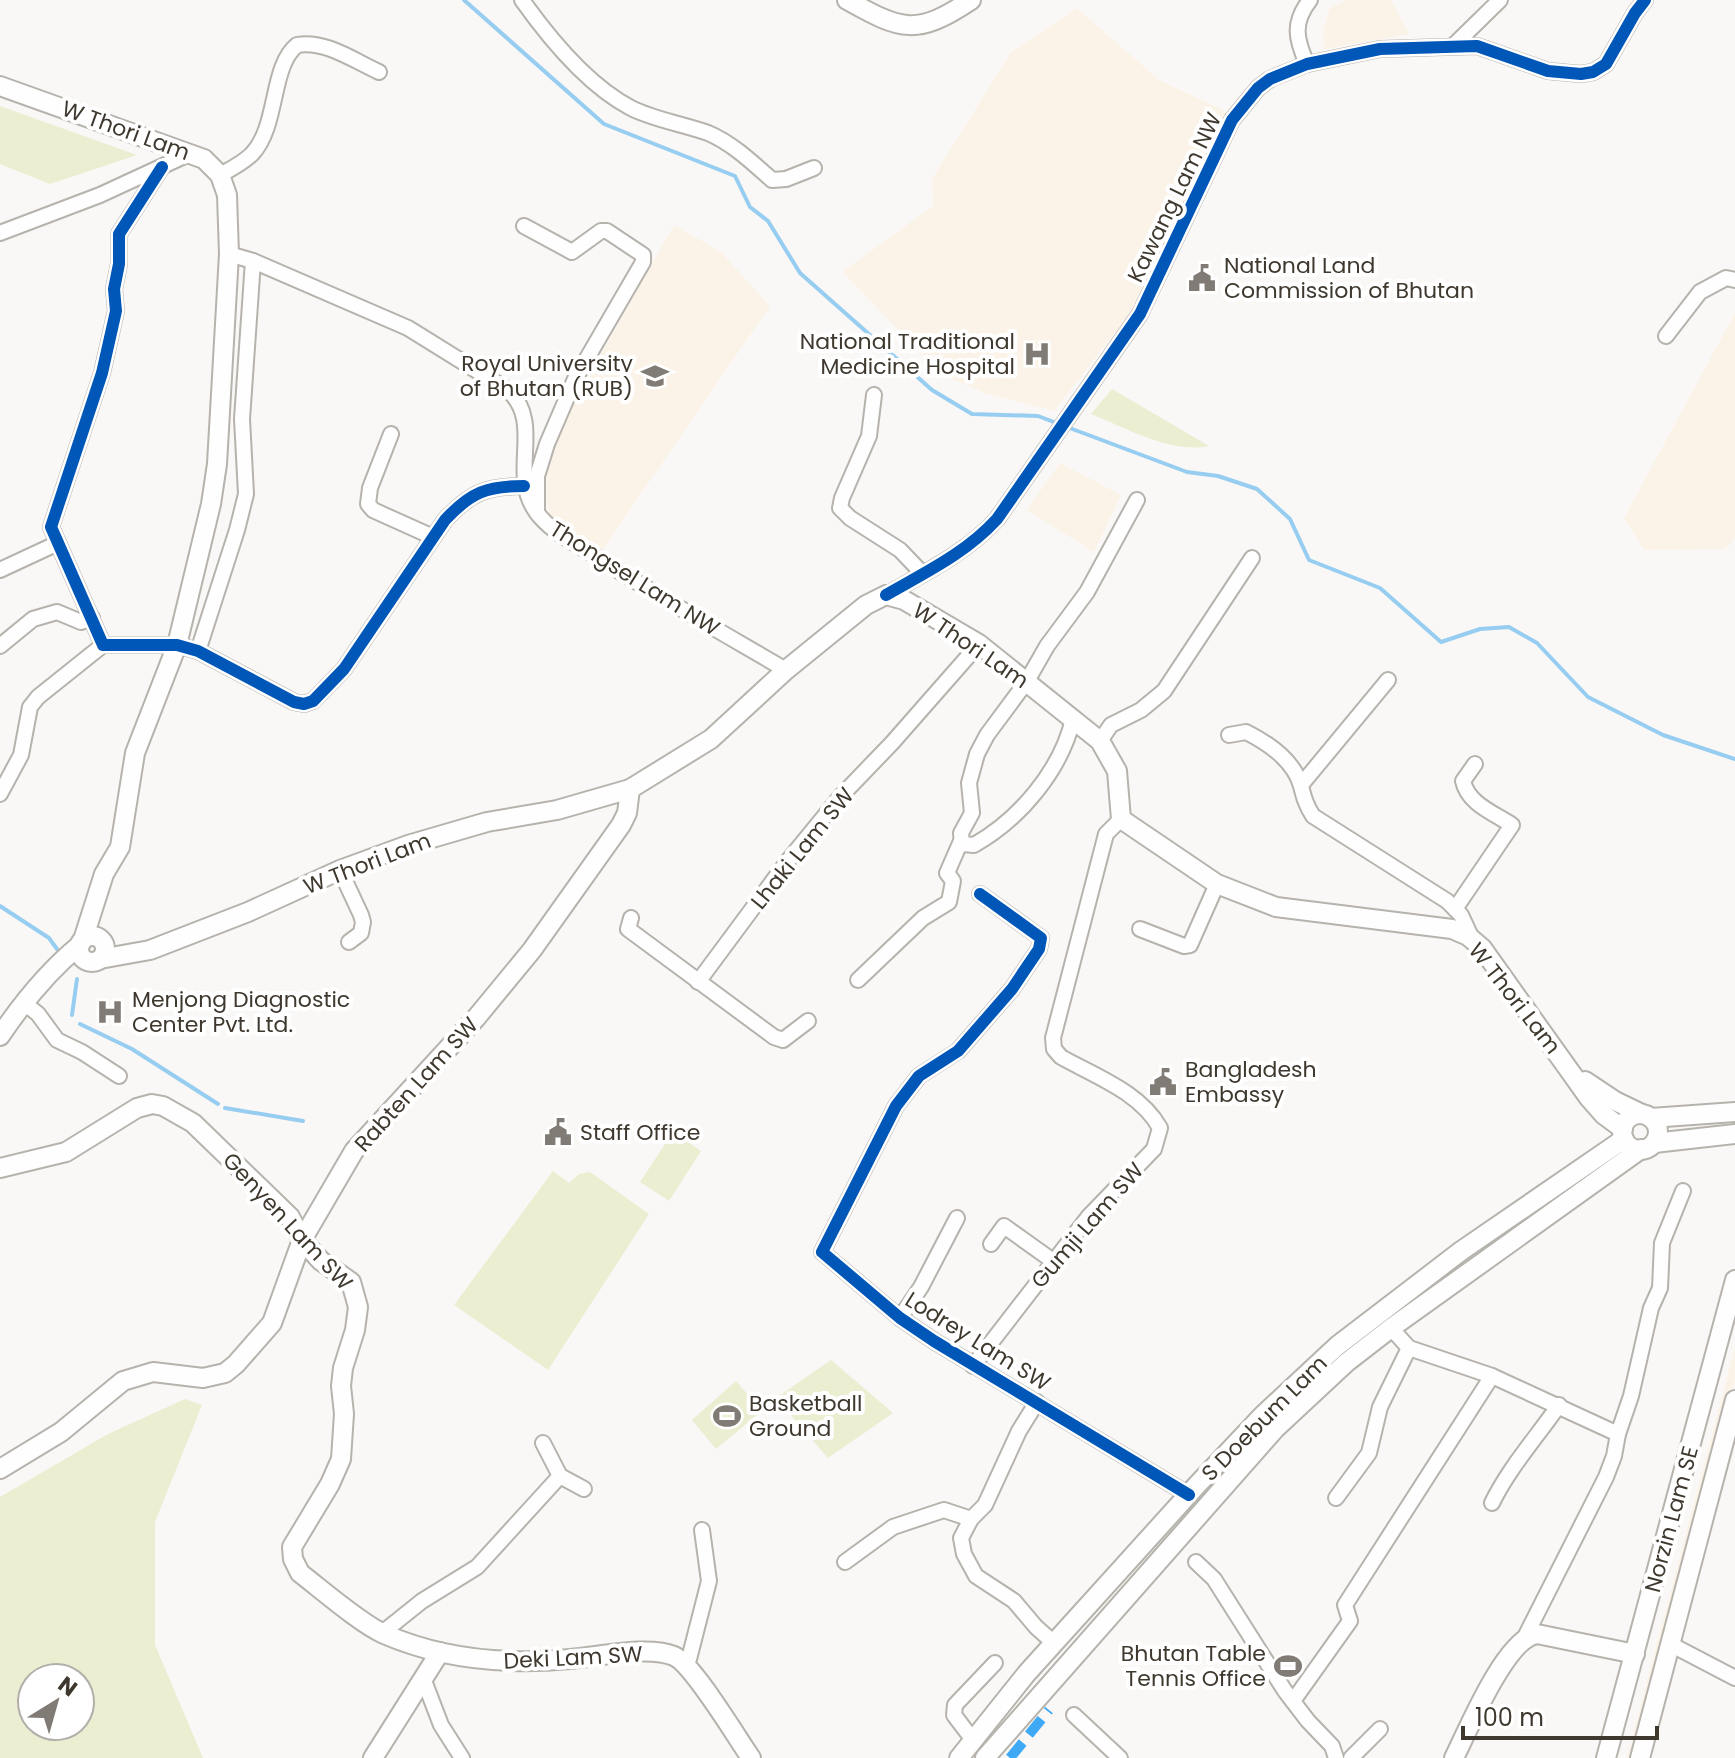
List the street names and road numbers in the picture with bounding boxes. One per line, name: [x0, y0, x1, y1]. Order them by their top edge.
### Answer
street label: W Thori Lam: [58, 93, 194, 168]
street label: Kawang Lam NW: [1120, 107, 1229, 287]
street label: Thongsel Lam NW: [544, 514, 726, 643]
street label: W Thori Lam: [907, 595, 1035, 696]
street label: Lhaki Lam SW: [744, 781, 861, 916]
street label: W Thori Lam: [299, 825, 435, 902]
street label: W Thori Lam: [1461, 936, 1568, 1061]
street label: Rabten Lam SW: [347, 1010, 485, 1159]
street label: Genyen Lam SW: [216, 1146, 360, 1297]
street label: Gumji Lam SW: [1024, 1156, 1151, 1295]
street label: Lodrey Lam SW: [899, 1284, 1056, 1399]
street label: S Doebum Lam: [1194, 1348, 1334, 1488]
street label: Norzin Lam SE: [1637, 1443, 1706, 1596]
street label: Deki Lam SW: [503, 1638, 643, 1677]

